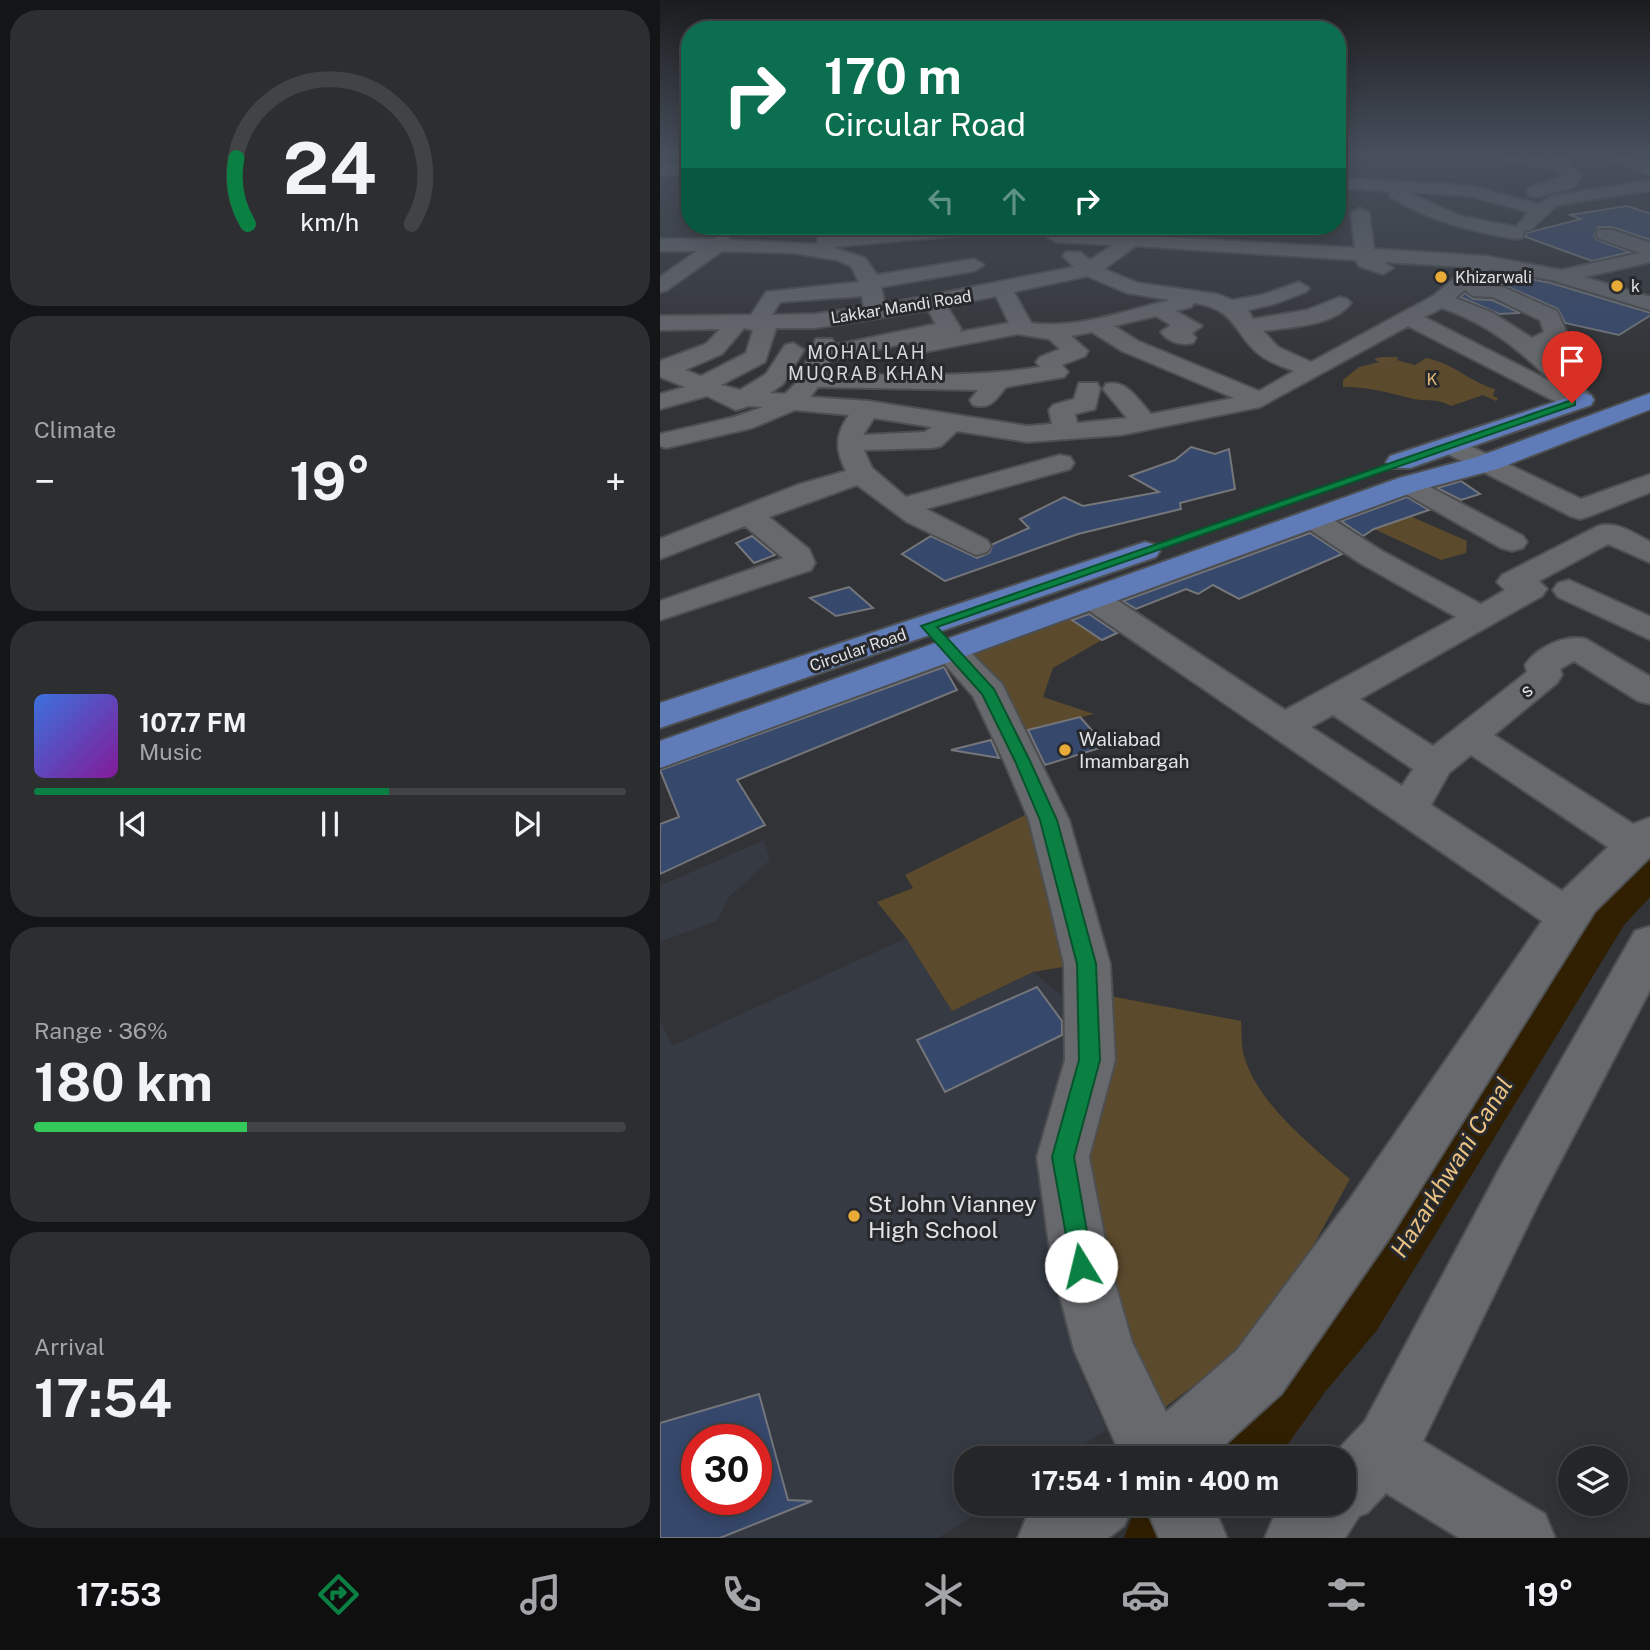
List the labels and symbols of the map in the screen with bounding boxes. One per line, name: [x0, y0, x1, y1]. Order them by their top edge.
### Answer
place label: Khizarwali: [1455, 268, 1532, 287]
marker: Khizarwali: [1433, 269, 1449, 285]
place label: k: [1631, 277, 1640, 296]
marker: k: [1609, 278, 1625, 294]
street label: Lakkar Mandi Road: [829, 286, 973, 328]
pin: [1542, 331, 1602, 403]
district label: MOHALLAH MUQRAB KHAN: [788, 342, 946, 384]
park label: K: [1427, 370, 1438, 389]
street label: Circular Road: [807, 625, 909, 675]
street label: s: [1515, 678, 1537, 702]
place label: Waliabad Imambargah: [1079, 728, 1190, 772]
marker: Waliabad Imambargah: [1057, 742, 1073, 758]
water label: Hazarkhwani Canal: [1384, 1072, 1518, 1262]
place label: St John Vianney High School: [868, 1190, 1037, 1243]
marker: St John Vianney High School: [846, 1208, 862, 1224]
position arrow: [1044, 1229, 1118, 1303]
speed limit sign: 30: [681, 1424, 772, 1515]

